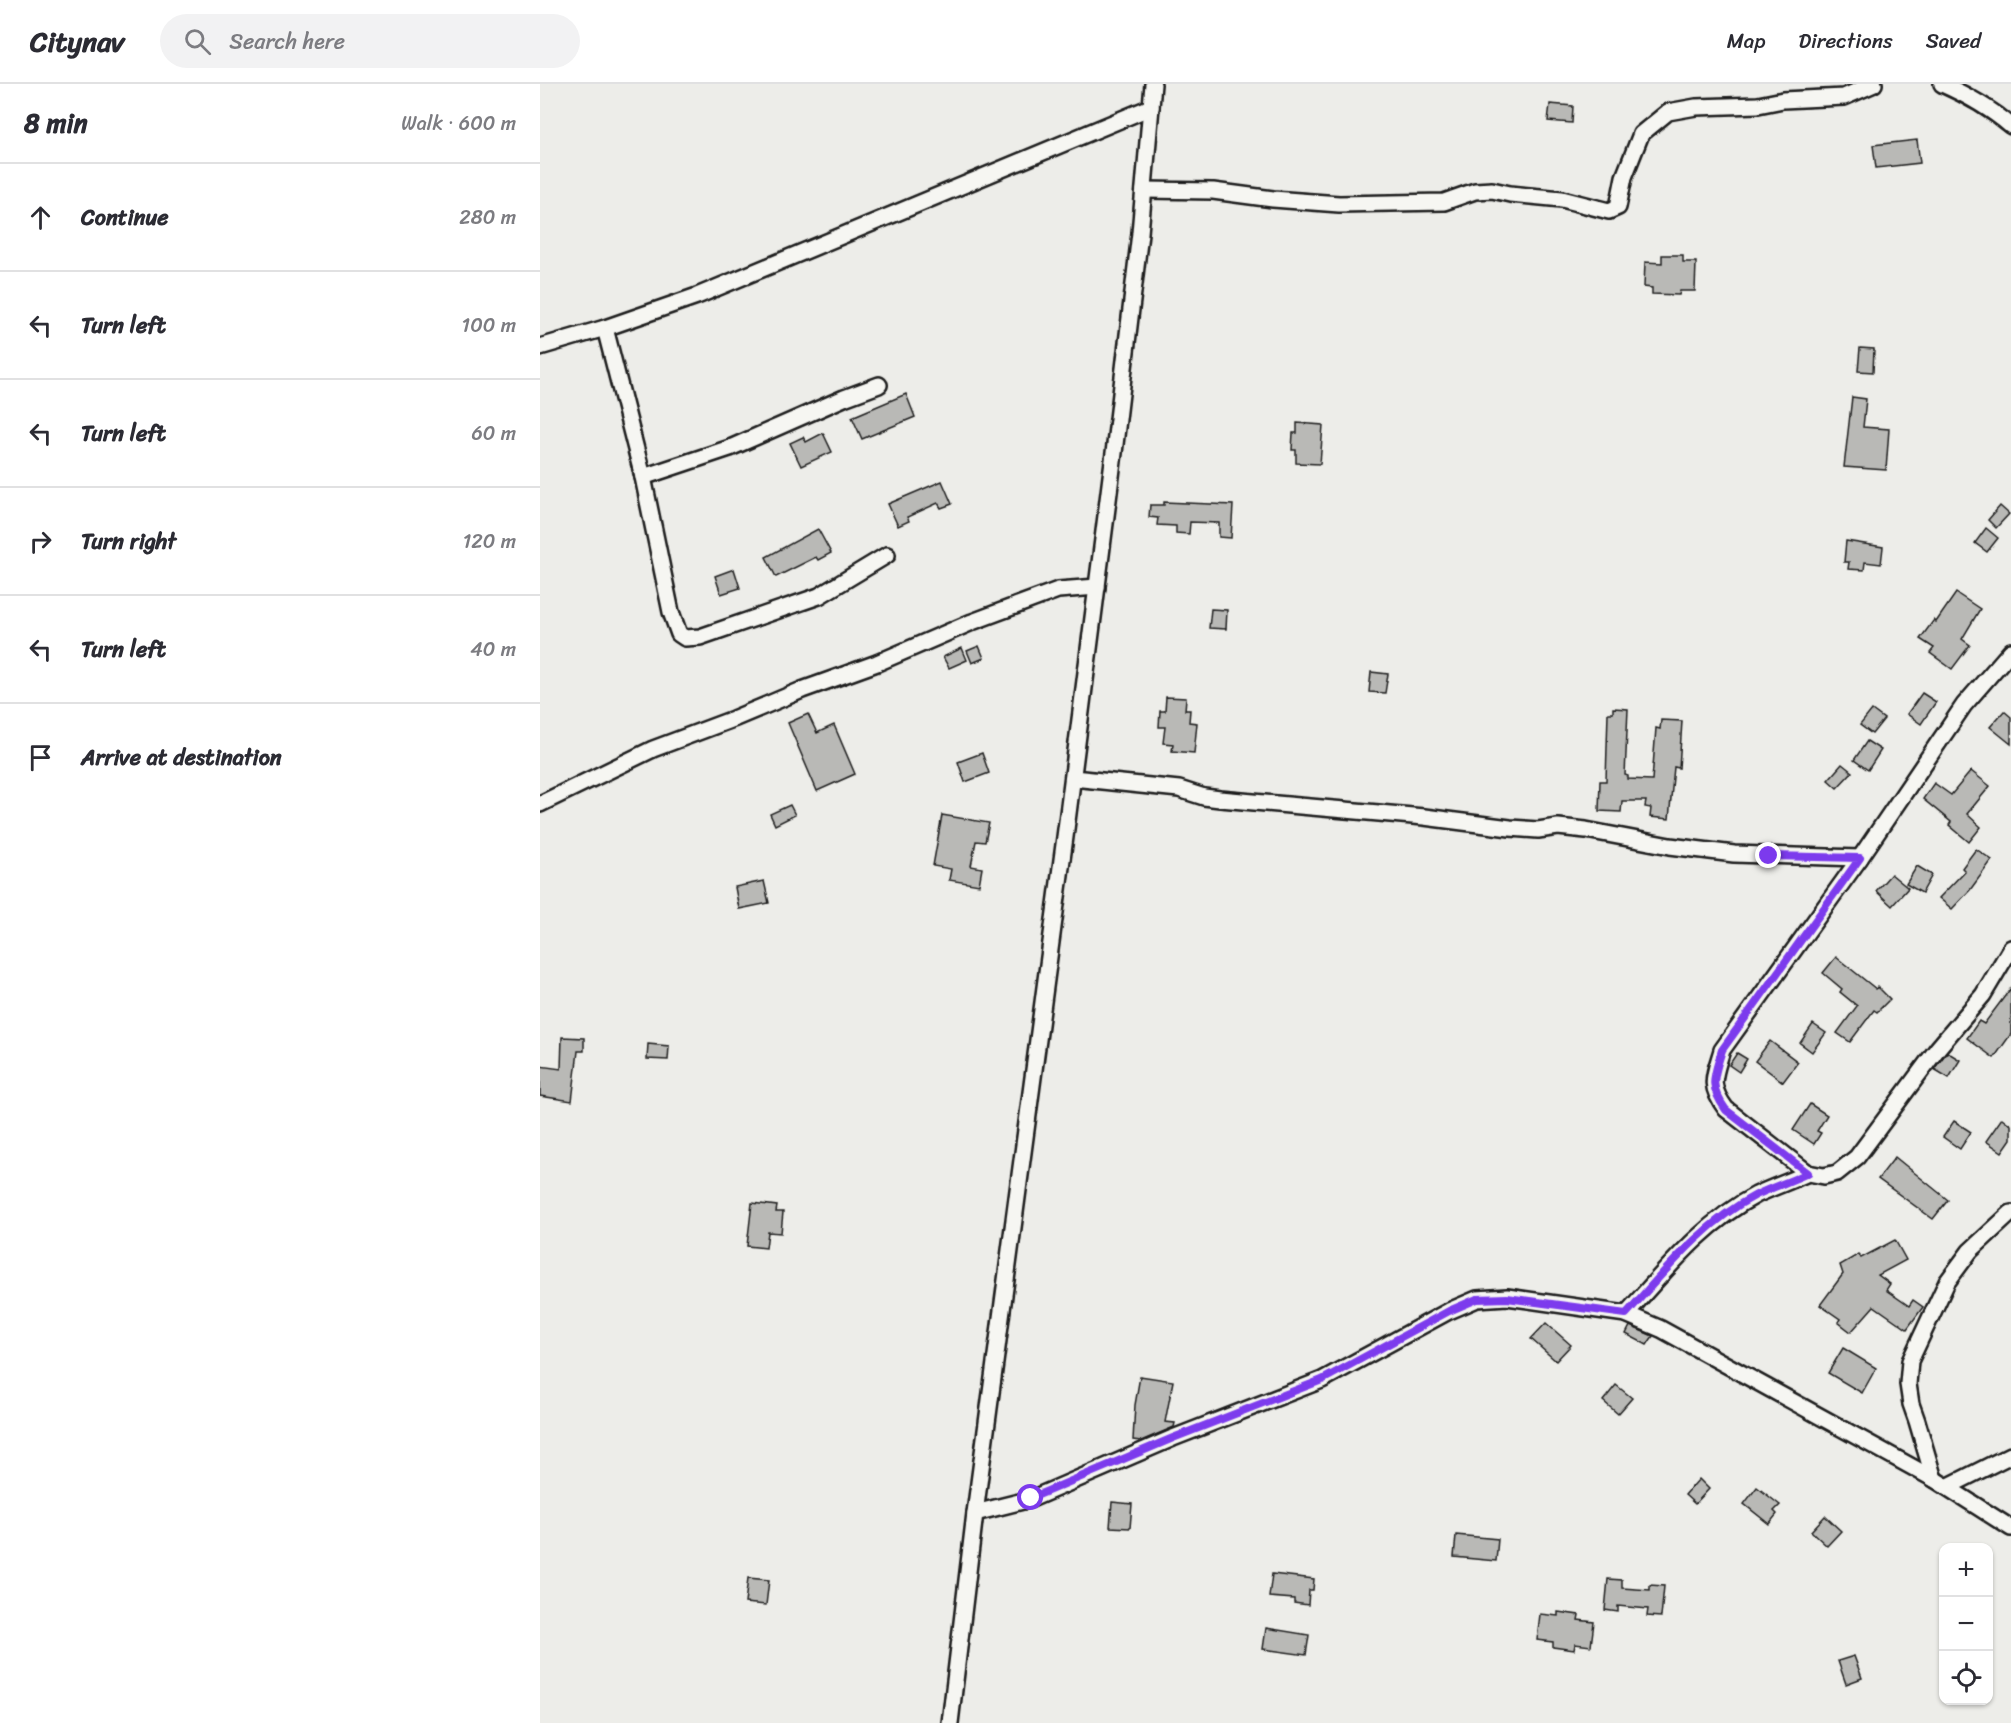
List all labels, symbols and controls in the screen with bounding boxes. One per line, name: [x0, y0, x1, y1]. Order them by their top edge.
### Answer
search box: [160, 14, 580, 68]
text: Citynav: [30, 17, 124, 66]
text: Search here: [229, 22, 345, 61]
text: Map: [1727, 22, 1765, 60]
text: Directions: [1798, 22, 1893, 60]
text: Saved: [1926, 22, 1981, 60]
icon: search: [181, 25, 214, 58]
text: 8 min: [24, 100, 88, 146]
text: Walk · 600 m: [401, 106, 516, 141]
text: Continue: [81, 198, 169, 237]
text: 280 m: [459, 200, 516, 235]
icon: ahead: [24, 201, 57, 234]
text: Turn left: [81, 306, 166, 345]
text: 100 m: [462, 308, 516, 343]
icon: left: [24, 309, 57, 342]
text: Turn left: [81, 414, 166, 453]
text: 60 m: [471, 416, 516, 451]
icon: left: [24, 417, 57, 450]
text: Turn right: [81, 522, 176, 561]
text: 120 m: [463, 524, 516, 559]
icon: right: [24, 525, 57, 558]
text: Turn left: [81, 630, 166, 669]
text: 40 m: [470, 632, 516, 667]
icon: left: [24, 633, 57, 666]
text: Arrive at destination: [81, 738, 282, 777]
icon: arrive: [24, 741, 57, 774]
route end: [1755, 842, 1781, 868]
route start: [1017, 1484, 1043, 1510]
map controls: [1939, 1543, 1993, 1705]
button: +: [1939, 1543, 1993, 1597]
button: −: [1939, 1597, 1993, 1651]
button: locate: [1939, 1651, 1993, 1705]

